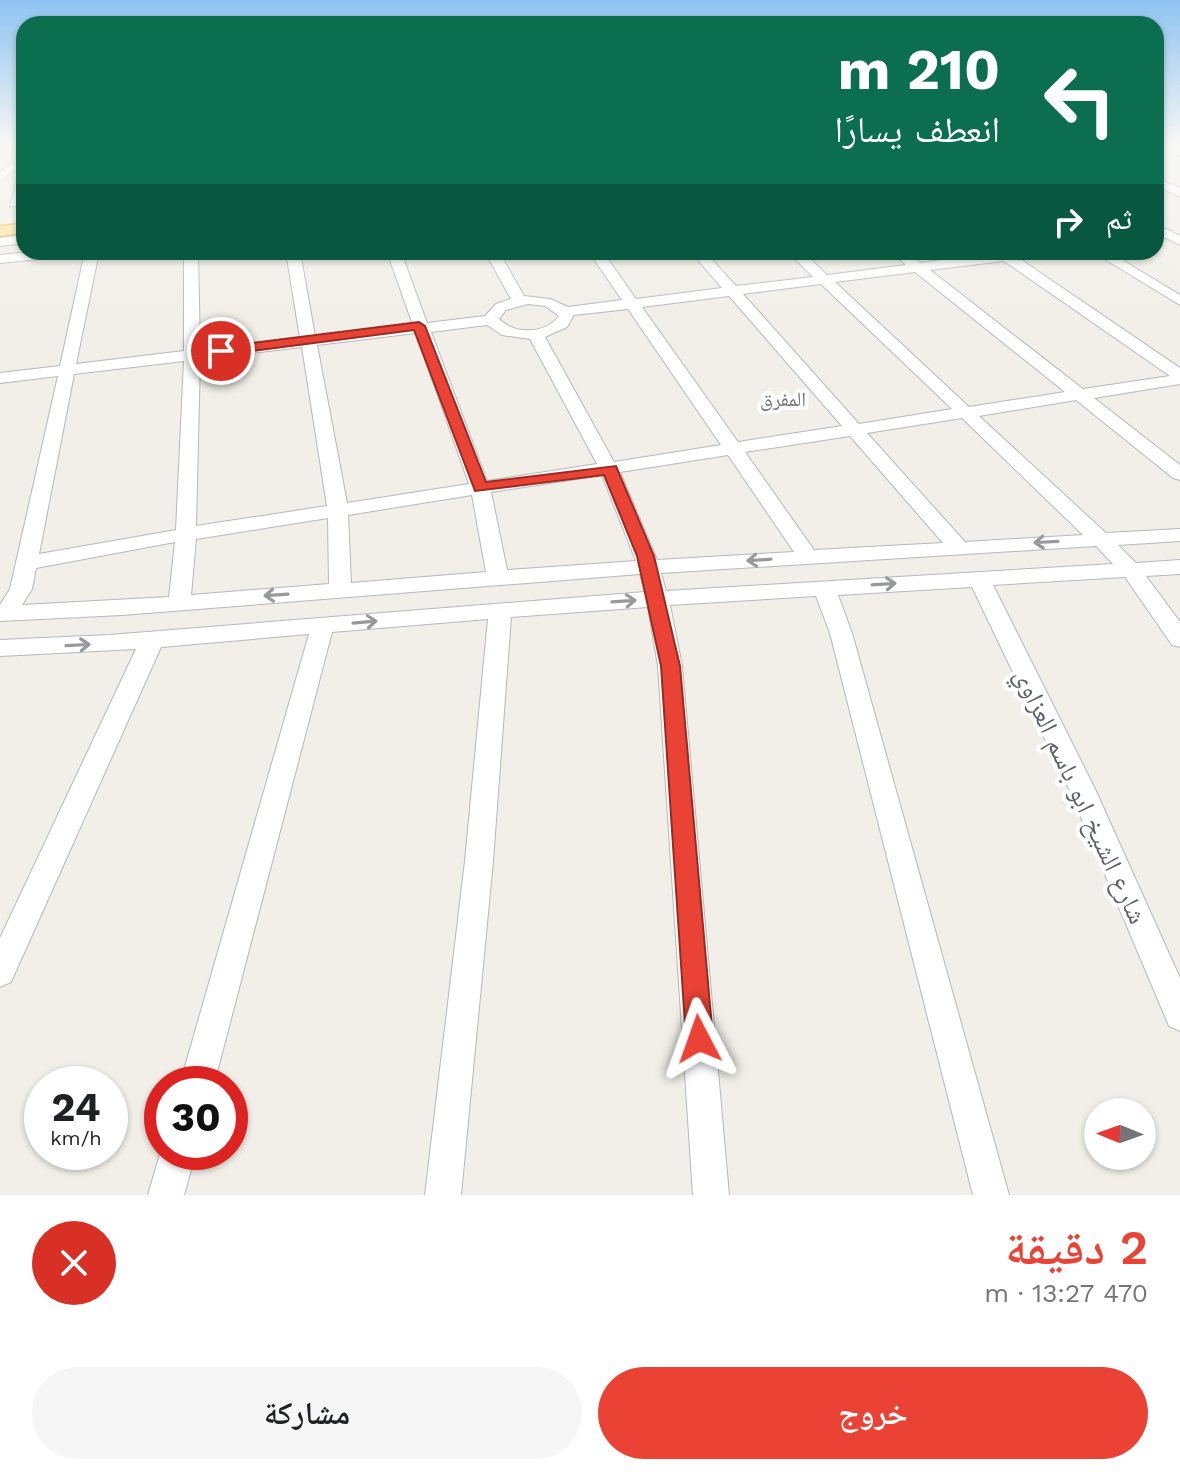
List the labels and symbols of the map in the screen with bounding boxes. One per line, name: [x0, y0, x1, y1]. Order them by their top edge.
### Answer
pin: [187, 317, 255, 385]
district label: المفرق: [760, 387, 806, 411]
one-way arrow: [1033, 535, 1060, 550]
one-way arrow: [746, 553, 773, 568]
one-way arrow: [870, 576, 897, 591]
one-way arrow: [263, 588, 290, 603]
one-way arrow: [610, 593, 637, 608]
one-way arrow: [351, 614, 378, 629]
one-way arrow: [64, 637, 91, 652]
street label: شارع الشيخ ابو باسم العزاوي: [1004, 664, 1153, 931]
position arrow: [657, 997, 741, 1081]
speed limit sign: 30: [144, 1066, 248, 1170]
north arrow: [1084, 1098, 1156, 1170]

